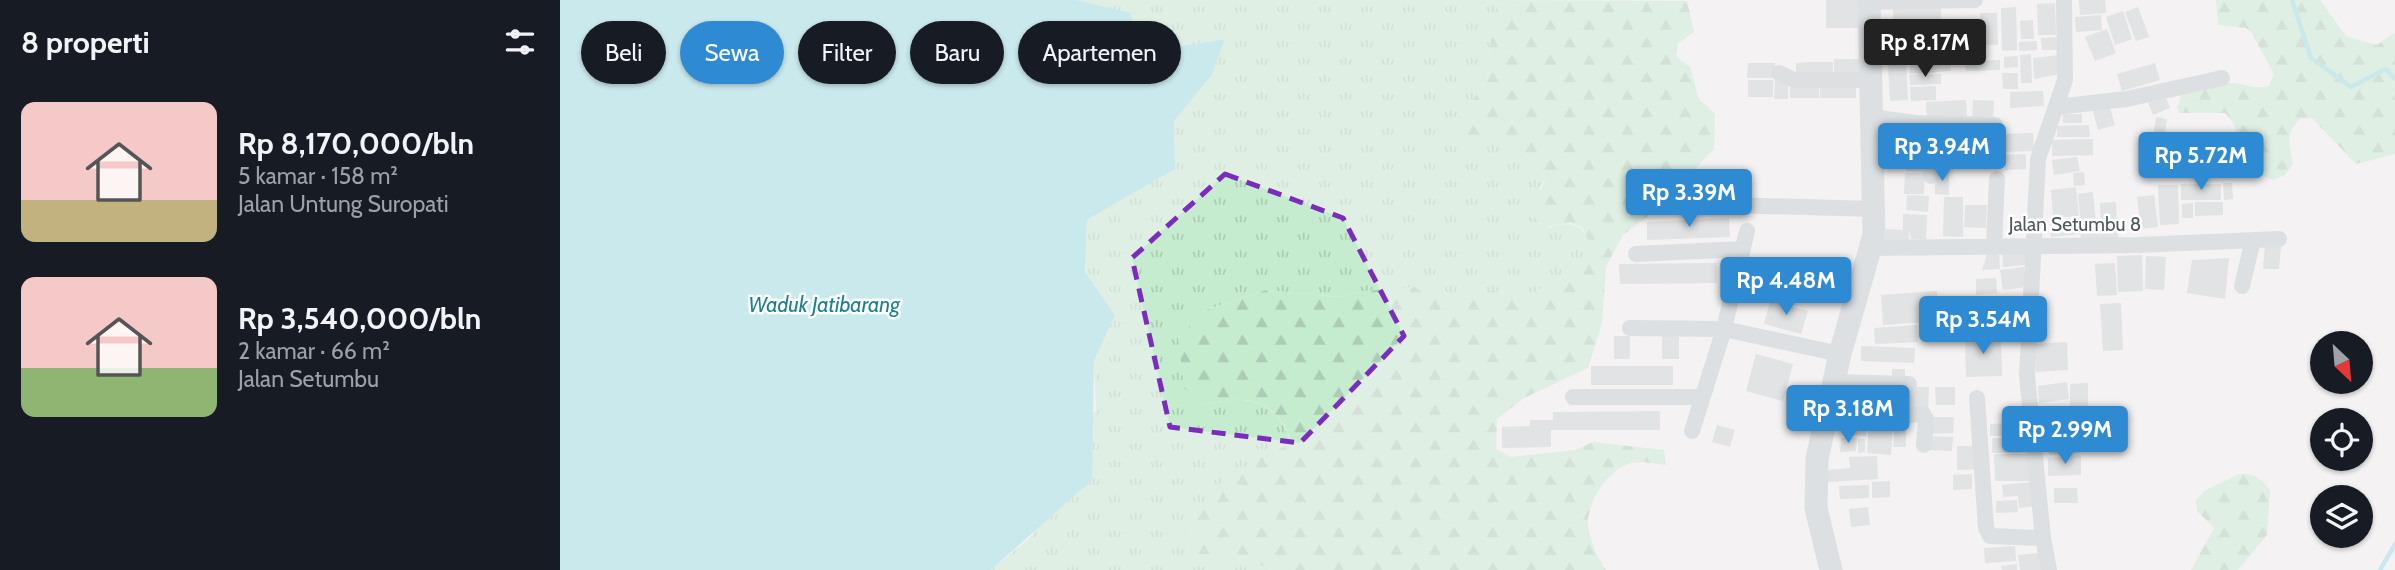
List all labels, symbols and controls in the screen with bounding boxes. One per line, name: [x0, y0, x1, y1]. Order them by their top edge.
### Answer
pin: Rp 8.17M: [1853, 20, 1997, 79]
chip: Beli: [581, 21, 666, 84]
chip: Sewa: [680, 21, 784, 84]
chip: Filter: [798, 21, 896, 84]
chip: Baru: [910, 21, 1004, 84]
chip: Apartemen: [1018, 21, 1181, 84]
icon: filters: [501, 23, 539, 61]
text: 8 properti: [21, 24, 150, 61]
text: Rp 8.17M: [1880, 28, 1970, 56]
pin: Rp 3.94M: [1870, 124, 2014, 183]
text: Rp 8,170,000/bln: [238, 125, 474, 162]
icon: home: [77, 130, 161, 214]
text: Rp 3.94M: [1894, 132, 1990, 160]
pin: Rp 5.72M: [2129, 132, 2273, 192]
text: Rp 5.72M: [2154, 141, 2248, 169]
text: 5 kamar · 158 m²: [238, 162, 398, 190]
pin: Rp 3.39M: [1617, 170, 1761, 229]
text: Rp 3.39M: [1642, 178, 1736, 206]
text: Jalan Untung Suropati: [238, 190, 449, 218]
street label: Jalan Setumbu 8: [2008, 213, 2141, 236]
pin: Rp 4.48M: [1714, 258, 1858, 317]
text: Rp 4.48M: [1736, 266, 1836, 294]
water label: Waduk Jatibarang: [748, 292, 901, 317]
pin: Rp 3.54M: [1911, 296, 2055, 356]
text: Rp 3,540,000/bln: [238, 300, 481, 337]
icon: home: [77, 305, 161, 389]
text: Rp 3.54M: [1935, 305, 2031, 333]
north arrow: [2310, 331, 2373, 394]
map controls: [2310, 331, 2373, 548]
text: 2 kamar · 66 m²: [238, 337, 390, 365]
text: Jalan Setumbu: [238, 365, 379, 393]
pin: Rp 3.18M: [1776, 386, 1920, 445]
text: Rp 3.18M: [1802, 394, 1894, 422]
pin: Rp 2.99M: [1993, 406, 2137, 466]
button: locate: [2310, 408, 2373, 471]
text: Rp 2.99M: [2018, 415, 2112, 443]
button: layers: [2310, 485, 2373, 548]

